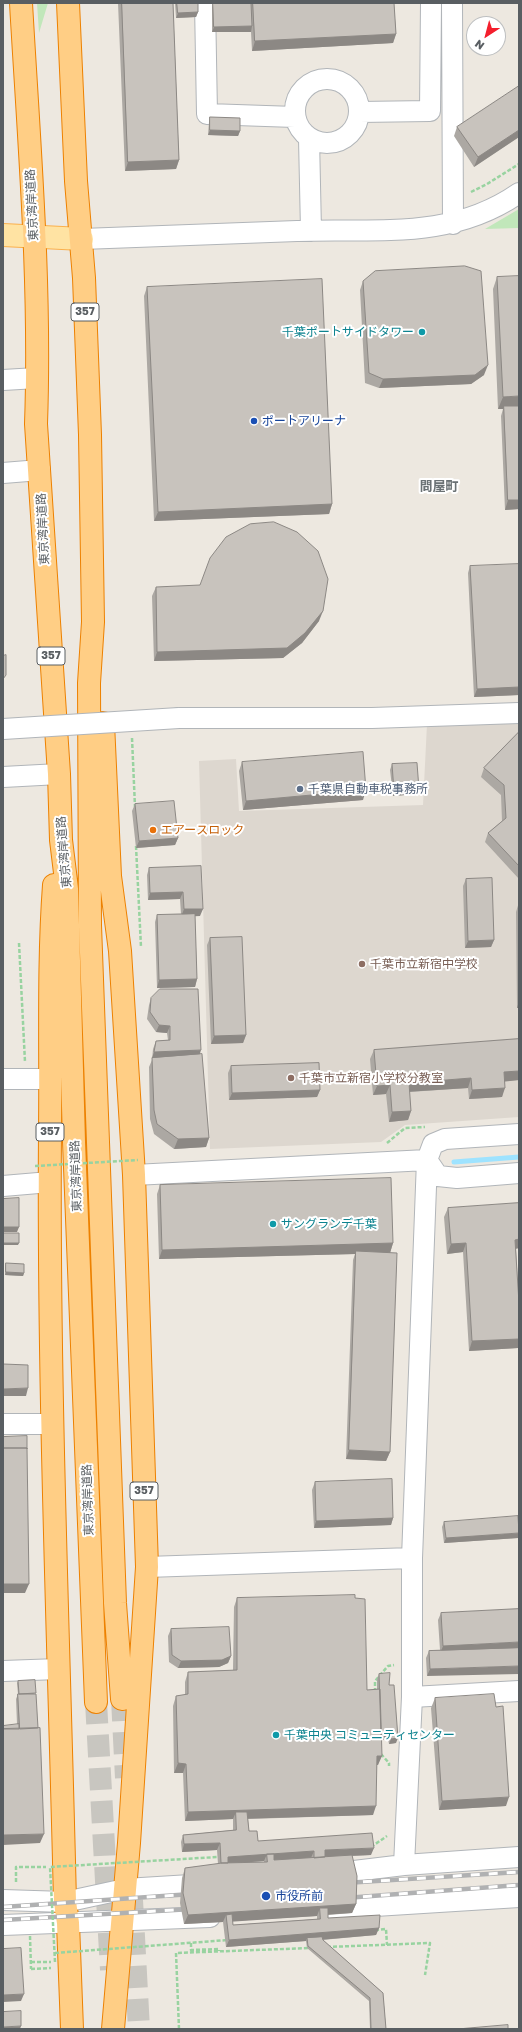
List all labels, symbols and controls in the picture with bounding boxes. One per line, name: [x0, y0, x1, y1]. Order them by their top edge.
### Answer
north arrow: [466, 16, 506, 56]
text: N: [472, 38, 486, 53]
street label: 東京湾岸道路: [23, 169, 41, 241]
road number: 357: [71, 303, 99, 321]
place label: 千葉ポートサイドタワー: [282, 325, 414, 339]
marker: 千葉ポートサイドタワー: [417, 327, 427, 337]
place label: ポートアリーナ: [262, 414, 346, 428]
marker: ポートアリーナ: [249, 416, 259, 426]
district label: 問屋町: [420, 479, 458, 495]
street label: 東京湾岸道路: [34, 493, 52, 565]
road number: 357: [37, 647, 65, 665]
place label: 千葉県自動車税事務所: [308, 782, 428, 796]
marker: 千葉県自動車税事務所: [295, 784, 305, 794]
street label: 東京湾岸道路: [54, 816, 74, 888]
place label: エアースロック: [161, 823, 244, 837]
marker: エアースロック: [148, 825, 158, 835]
place label: 千葉市立新宿中学校: [370, 957, 478, 971]
marker: 千葉市立新宿中学校: [357, 959, 367, 969]
place label: 千葉市立新宿小学校分教室: [299, 1071, 443, 1085]
marker: 千葉市立新宿小学校分教室: [286, 1073, 296, 1083]
road number: 357: [36, 1123, 64, 1141]
street label: 東京湾岸道路: [68, 1140, 84, 1212]
place label: サングランデ千葉: [281, 1217, 377, 1231]
marker: サングランデ千葉: [268, 1219, 278, 1229]
street label: 東京湾岸道路: [80, 1464, 96, 1536]
road number: 357: [130, 1482, 158, 1500]
place label: 千葉中央 コミュニティセンター: [284, 1728, 455, 1742]
marker: 千葉中央 コミュニティセンター: [271, 1730, 281, 1740]
place label: 市役所前: [275, 1889, 323, 1903]
marker: 市役所前: [260, 1890, 272, 1902]

